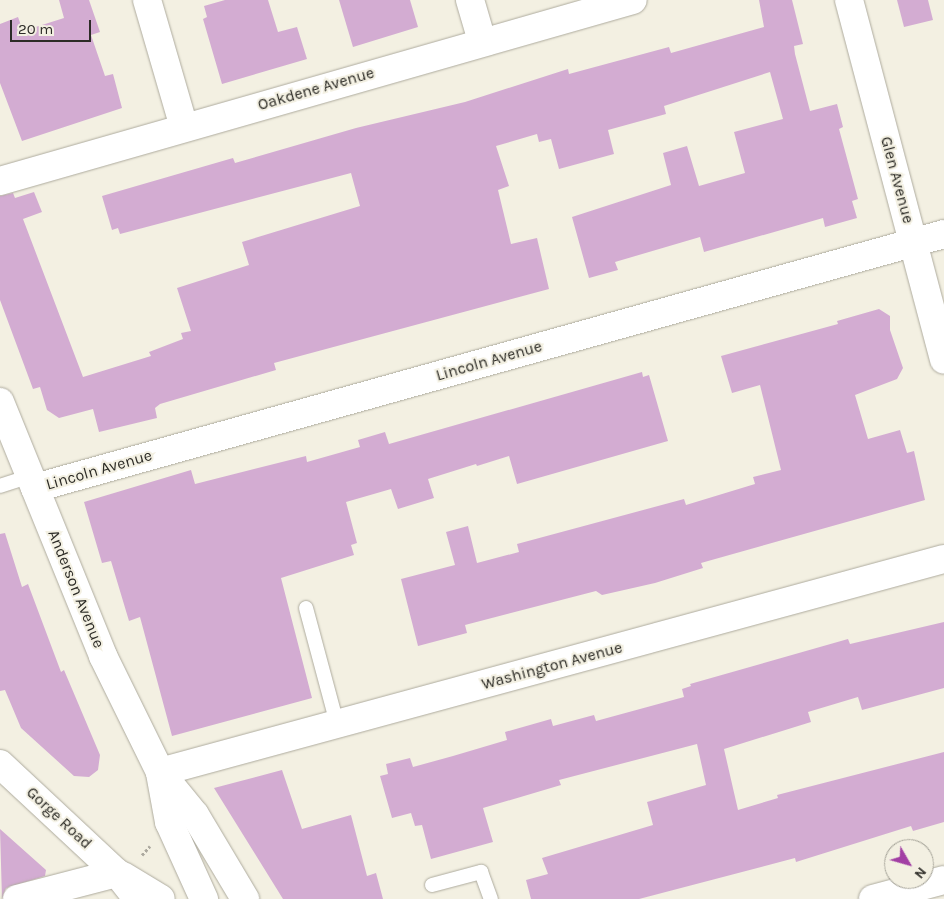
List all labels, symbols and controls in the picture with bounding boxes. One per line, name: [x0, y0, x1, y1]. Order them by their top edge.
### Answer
scale bar: [12, 10, 94, 42]
text: 20 m: [18, 20, 53, 38]
street label: Oakdene Avenue: [256, 63, 376, 115]
street label: Glen Avenue: [876, 134, 918, 226]
street label: Lincoln Avenue: [434, 337, 544, 385]
street label: Lincoln Avenue: [44, 446, 154, 494]
street label: Anderson Avenue: [44, 527, 108, 651]
street label: Washington Avenue: [479, 638, 625, 694]
street label: Gorge Road: [22, 783, 96, 853]
north arrow: [884, 839, 934, 889]
text: N: [911, 864, 930, 882]

